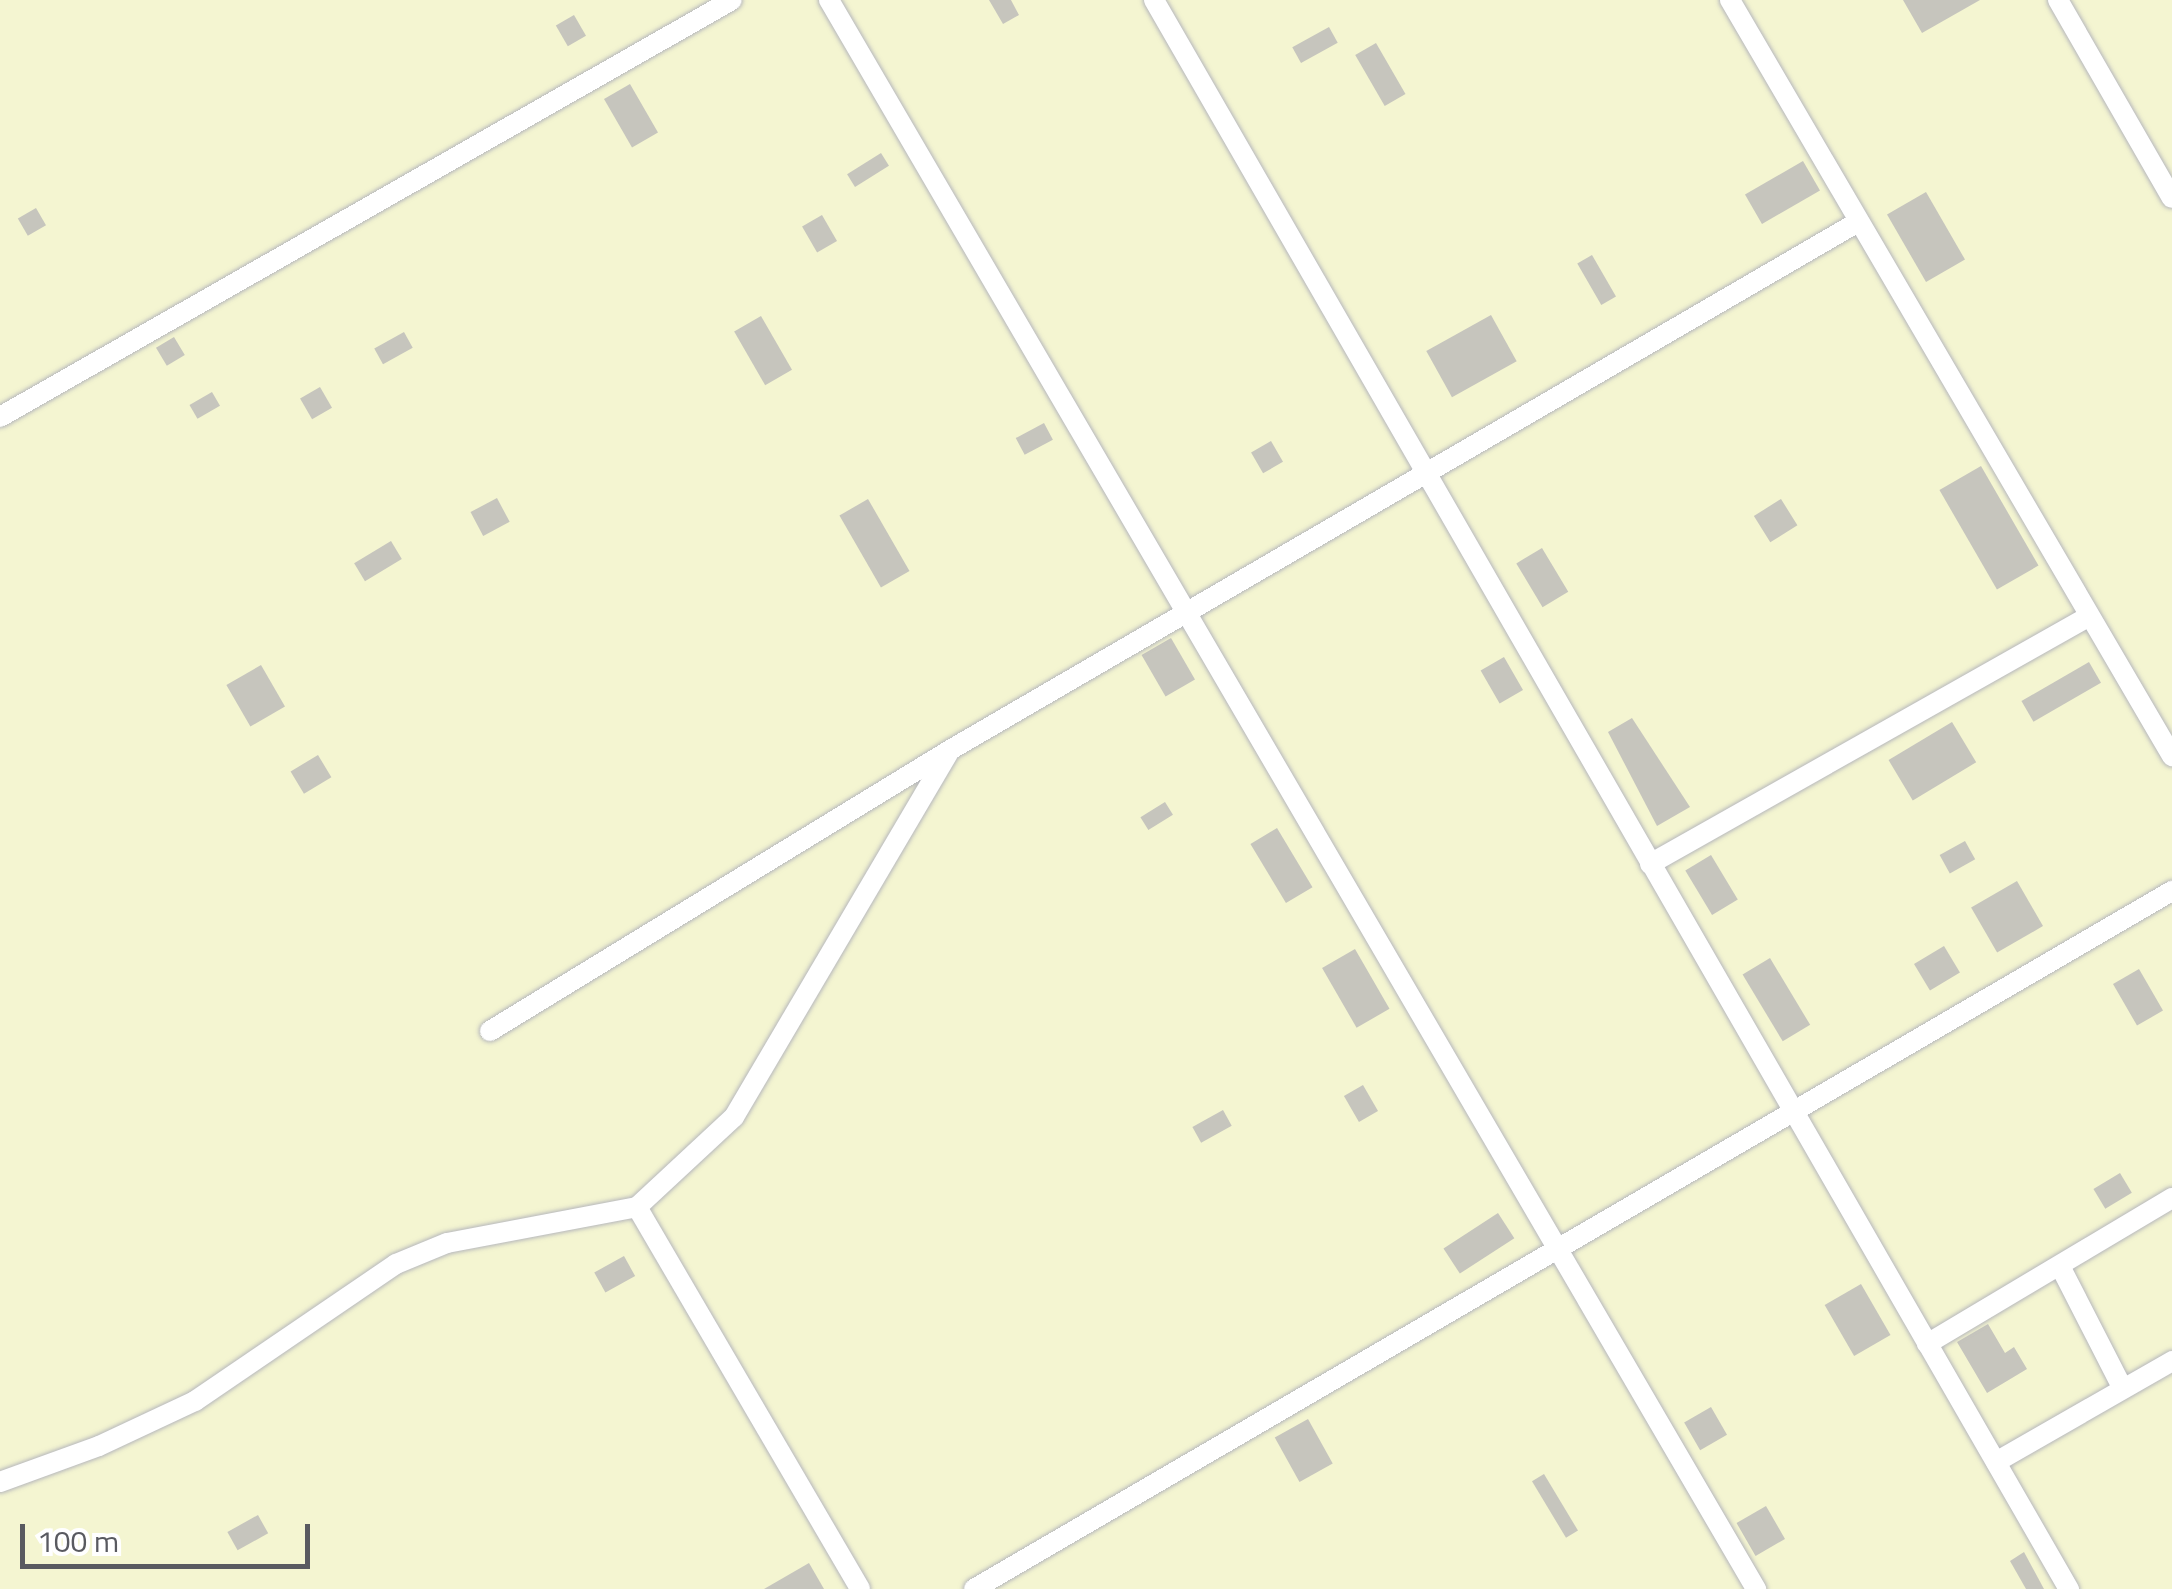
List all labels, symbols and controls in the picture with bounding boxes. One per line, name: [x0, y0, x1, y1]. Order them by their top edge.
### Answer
scale bar: [25, 1504, 315, 1566]
text: 100 m: [37, 1518, 119, 1564]

